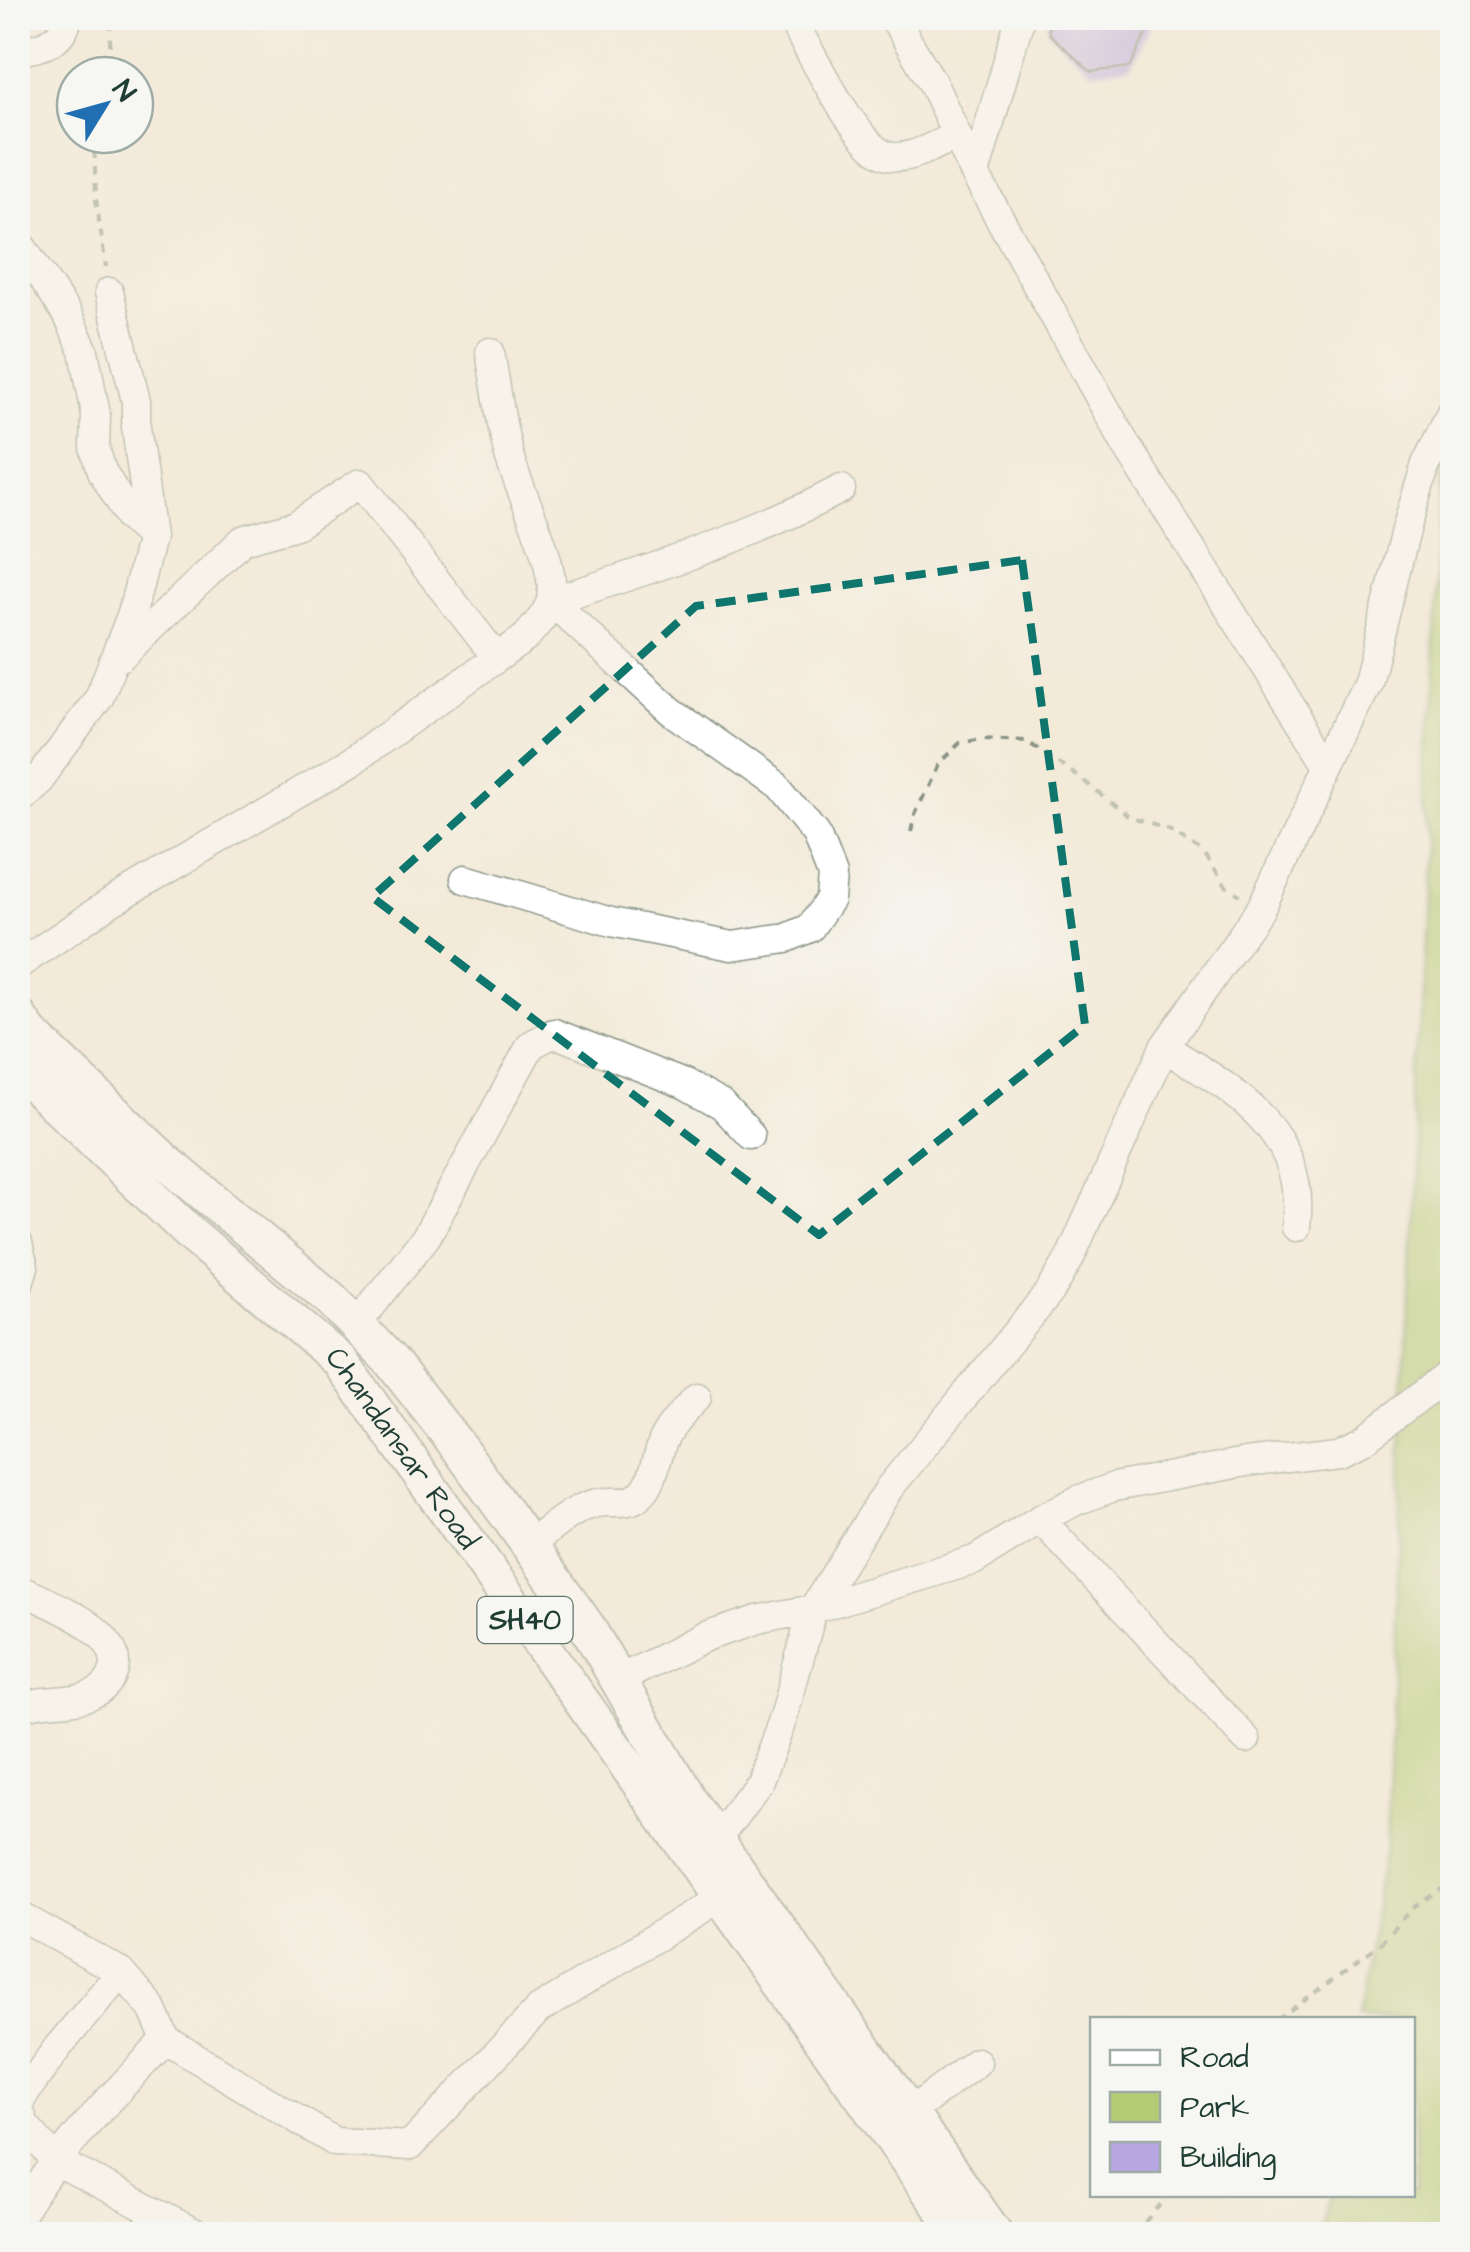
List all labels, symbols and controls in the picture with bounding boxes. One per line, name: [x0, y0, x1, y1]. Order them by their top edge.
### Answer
north arrow: [55, 55, 155, 155]
text: N: [103, 72, 145, 110]
street label: Chandansar Road: [317, 1337, 489, 1558]
road number: SH40: [478, 1597, 572, 1643]
legend: [1090, 2017, 1415, 2197]
text: Road: [1180, 2037, 1249, 2079]
text: Park: [1180, 2087, 1249, 2129]
text: Building: [1180, 2137, 1276, 2180]

